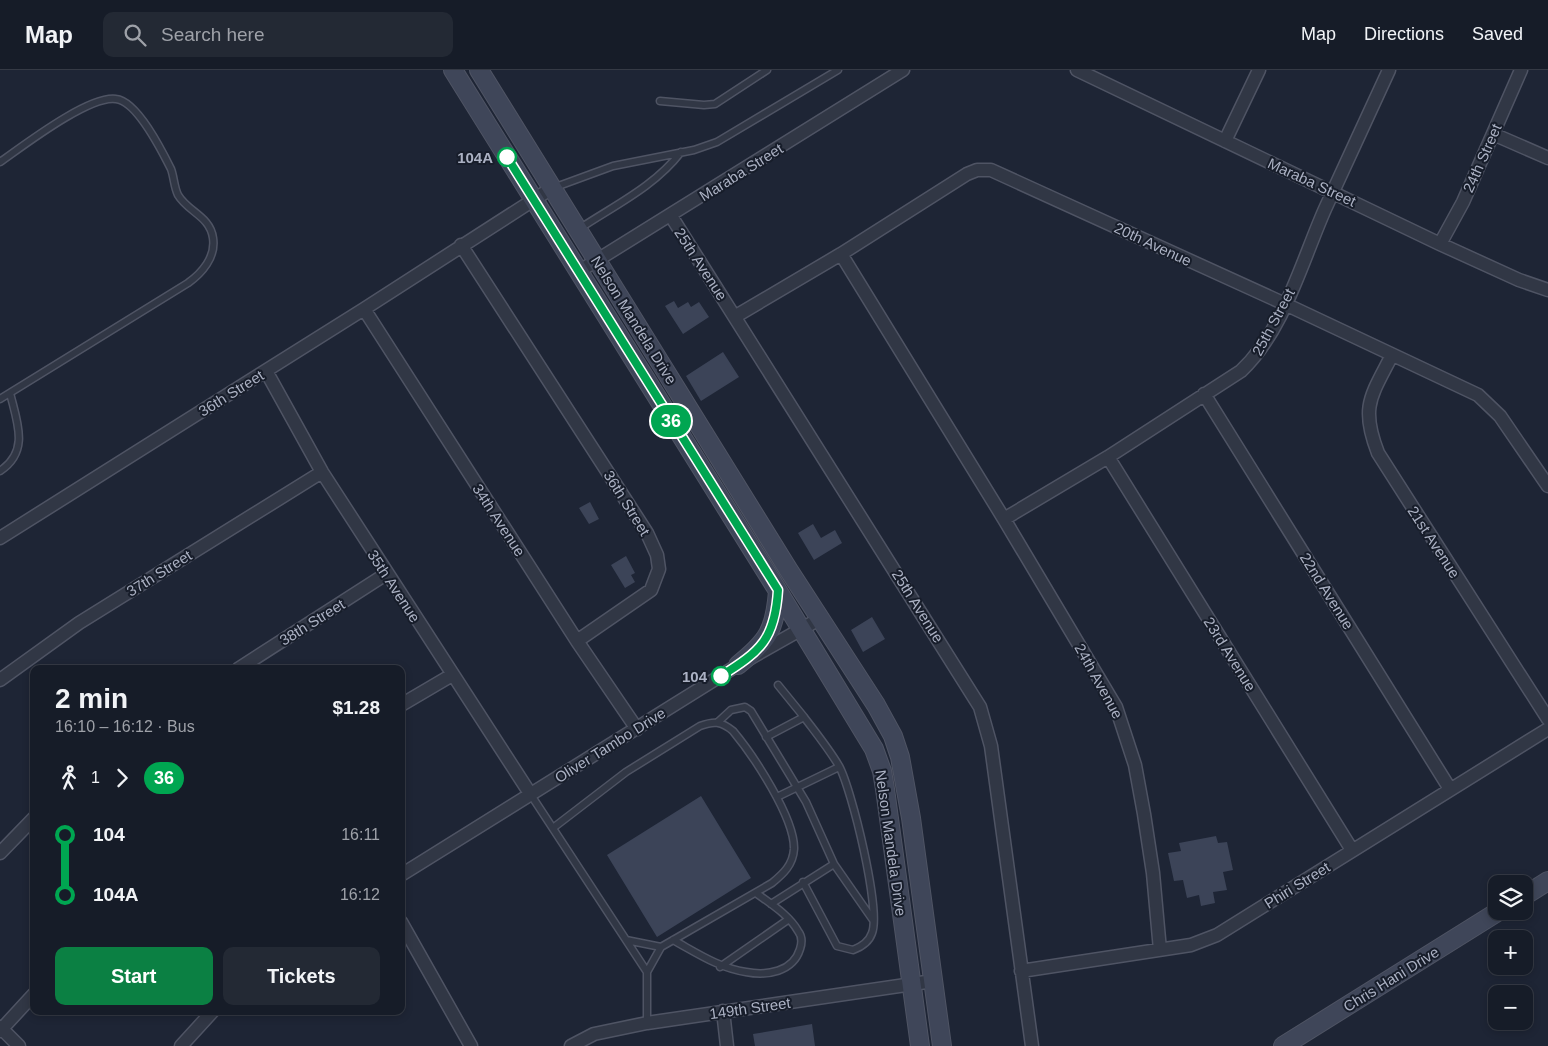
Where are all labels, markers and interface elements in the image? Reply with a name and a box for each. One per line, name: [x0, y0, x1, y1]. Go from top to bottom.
search box: [103, 12, 453, 57]
text: Map: [25, 21, 73, 48]
icon: search: [121, 21, 149, 49]
text: Search here: [161, 24, 265, 45]
text: Map: [1301, 24, 1336, 44]
text: Directions: [1364, 24, 1444, 44]
text: Saved: [1472, 24, 1523, 44]
street label: 24th Street: [1459, 120, 1505, 195]
street label: Maraba Street: [696, 139, 787, 204]
marker: 104A: [497, 147, 517, 167]
place label: 104A: [457, 149, 493, 166]
street label: Maraba Street: [1265, 154, 1359, 210]
street label: 20th Avenue: [1112, 219, 1194, 269]
street label: 25th Avenue: [671, 225, 731, 303]
street label: Nelson Mandela Drive: [588, 253, 680, 387]
street label: 25th Street: [1248, 285, 1298, 358]
street label: 36th Street: [195, 366, 267, 420]
line badge: 36: [648, 405, 694, 437]
text: 36: [661, 411, 681, 431]
street label: 36th Street: [600, 467, 654, 539]
street label: 34th Avenue: [469, 481, 529, 559]
street label: 21st Avenue: [1404, 503, 1464, 581]
street label: 37th Street: [123, 546, 195, 600]
street label: 35th Avenue: [364, 547, 424, 625]
street label: 22nd Avenue: [1297, 549, 1357, 633]
street label: 25th Avenue: [889, 566, 947, 646]
street label: 38th Street: [276, 595, 348, 649]
street label: 23rd Avenue: [1201, 614, 1259, 694]
street label: 24th Avenue: [1071, 641, 1127, 721]
marker: 104: [711, 666, 731, 686]
place label: 104: [682, 668, 708, 685]
text: 2 min: [55, 683, 128, 714]
text: $1.28: [332, 697, 380, 718]
street label: Oliver Tambo Drive: [552, 704, 668, 786]
text: 16:10 – 16:12 · Bus: [55, 718, 195, 735]
icon: walk: [55, 764, 83, 792]
icon: forward: [108, 764, 136, 792]
text: 36: [154, 768, 174, 788]
text: 1: [91, 769, 100, 786]
street label: Nelson Mandela Drive: [872, 769, 910, 917]
text: 104: [93, 824, 125, 845]
text: 16:11: [341, 826, 380, 843]
street label: Phiri Street: [1261, 858, 1334, 912]
map controls: [1488, 875, 1533, 1030]
button: layers: [1488, 875, 1533, 920]
text: 104A: [93, 884, 138, 905]
text: 16:12: [340, 886, 380, 903]
button: +: [1488, 930, 1533, 975]
street label: Chris Hani Drive: [1340, 943, 1442, 1015]
button: Start: [55, 947, 213, 1005]
button: Tickets: [223, 947, 380, 1005]
button: −: [1488, 985, 1533, 1030]
street label: 149th Street: [708, 994, 792, 1022]

